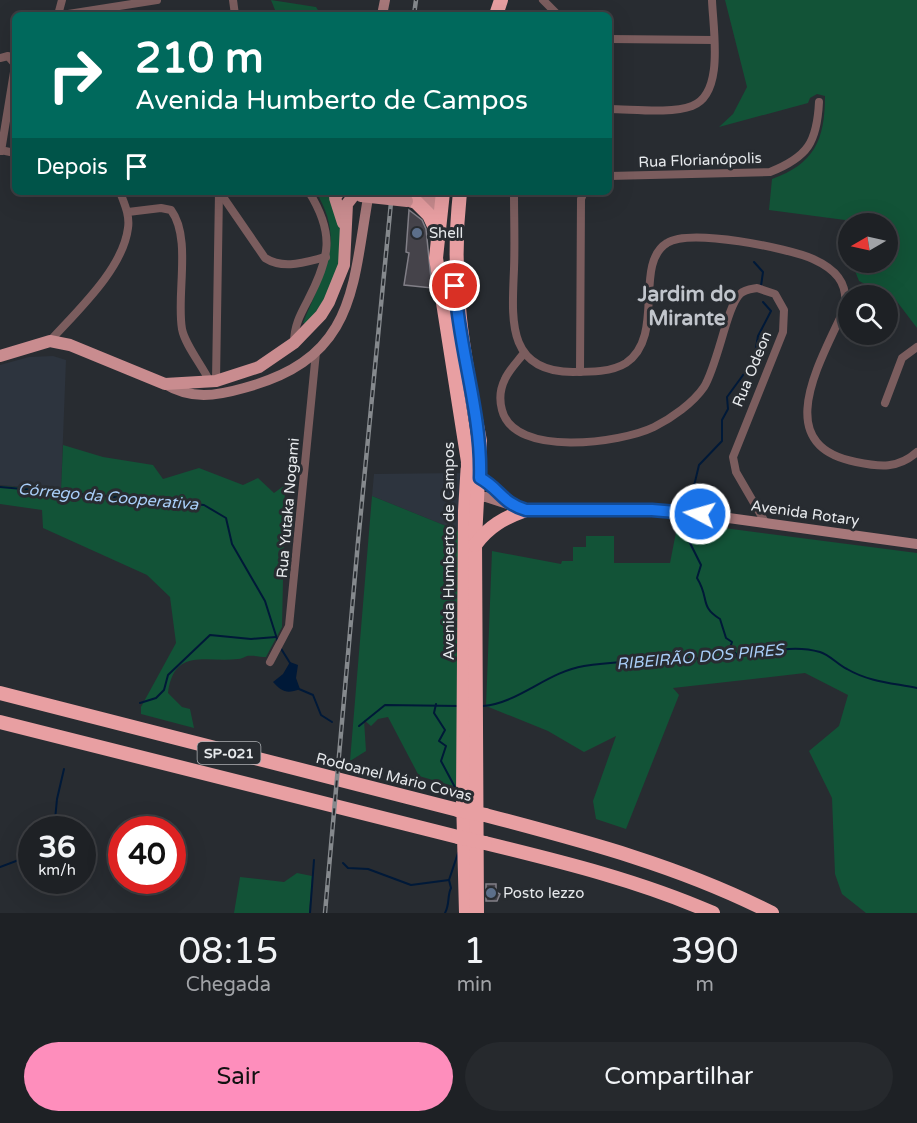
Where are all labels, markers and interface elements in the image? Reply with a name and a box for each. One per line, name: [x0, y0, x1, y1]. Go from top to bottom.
text: 210 m: [135, 33, 264, 84]
icon: right: [36, 36, 114, 114]
text: Avenida Humberto de Campos: [135, 84, 528, 117]
street label: Rua Florianópolis: [638, 149, 762, 171]
icon: arrive: [120, 150, 153, 183]
text: Depois: [36, 154, 108, 180]
north arrow: [838, 213, 898, 273]
map controls: [838, 213, 898, 345]
place label: Shell: [429, 224, 463, 242]
marker: Shell: [410, 226, 424, 240]
pin: [429, 260, 480, 311]
icon: arrive: [438, 269, 471, 302]
district label: Jardim do Mirante: [637, 282, 737, 331]
button: search: [838, 285, 898, 345]
street label: Rua Odeon: [729, 328, 775, 410]
street label: Rua Yutaka Nogami: [273, 437, 303, 579]
street label: Avenida Humberto de Campos: [440, 442, 458, 660]
water label: Córrego da Cooperativa: [17, 479, 200, 515]
position arrow: [668, 482, 732, 546]
street label: Avenida Rotary: [750, 496, 860, 530]
water label: RIBEIRÃO DOS PIRES: [616, 640, 787, 674]
road number: SP-021: [198, 742, 260, 764]
street label: Rodoanel Mário Covas: [314, 749, 474, 805]
speed limit sign: 40: [108, 816, 186, 894]
text: 36: [38, 829, 76, 866]
text: km/h: [38, 861, 76, 879]
place label: Posto Iezzo: [503, 884, 584, 902]
marker: Posto Iezzo: [484, 886, 498, 900]
text: 08:15: [178, 930, 278, 973]
text: 1: [463, 930, 486, 973]
text: 390: [671, 930, 739, 973]
text: Chegada: [186, 973, 271, 997]
text: min: [457, 973, 492, 997]
text: m: [695, 973, 714, 997]
button: Sair: [24, 1042, 453, 1111]
button: Compartilhar: [465, 1042, 893, 1111]

